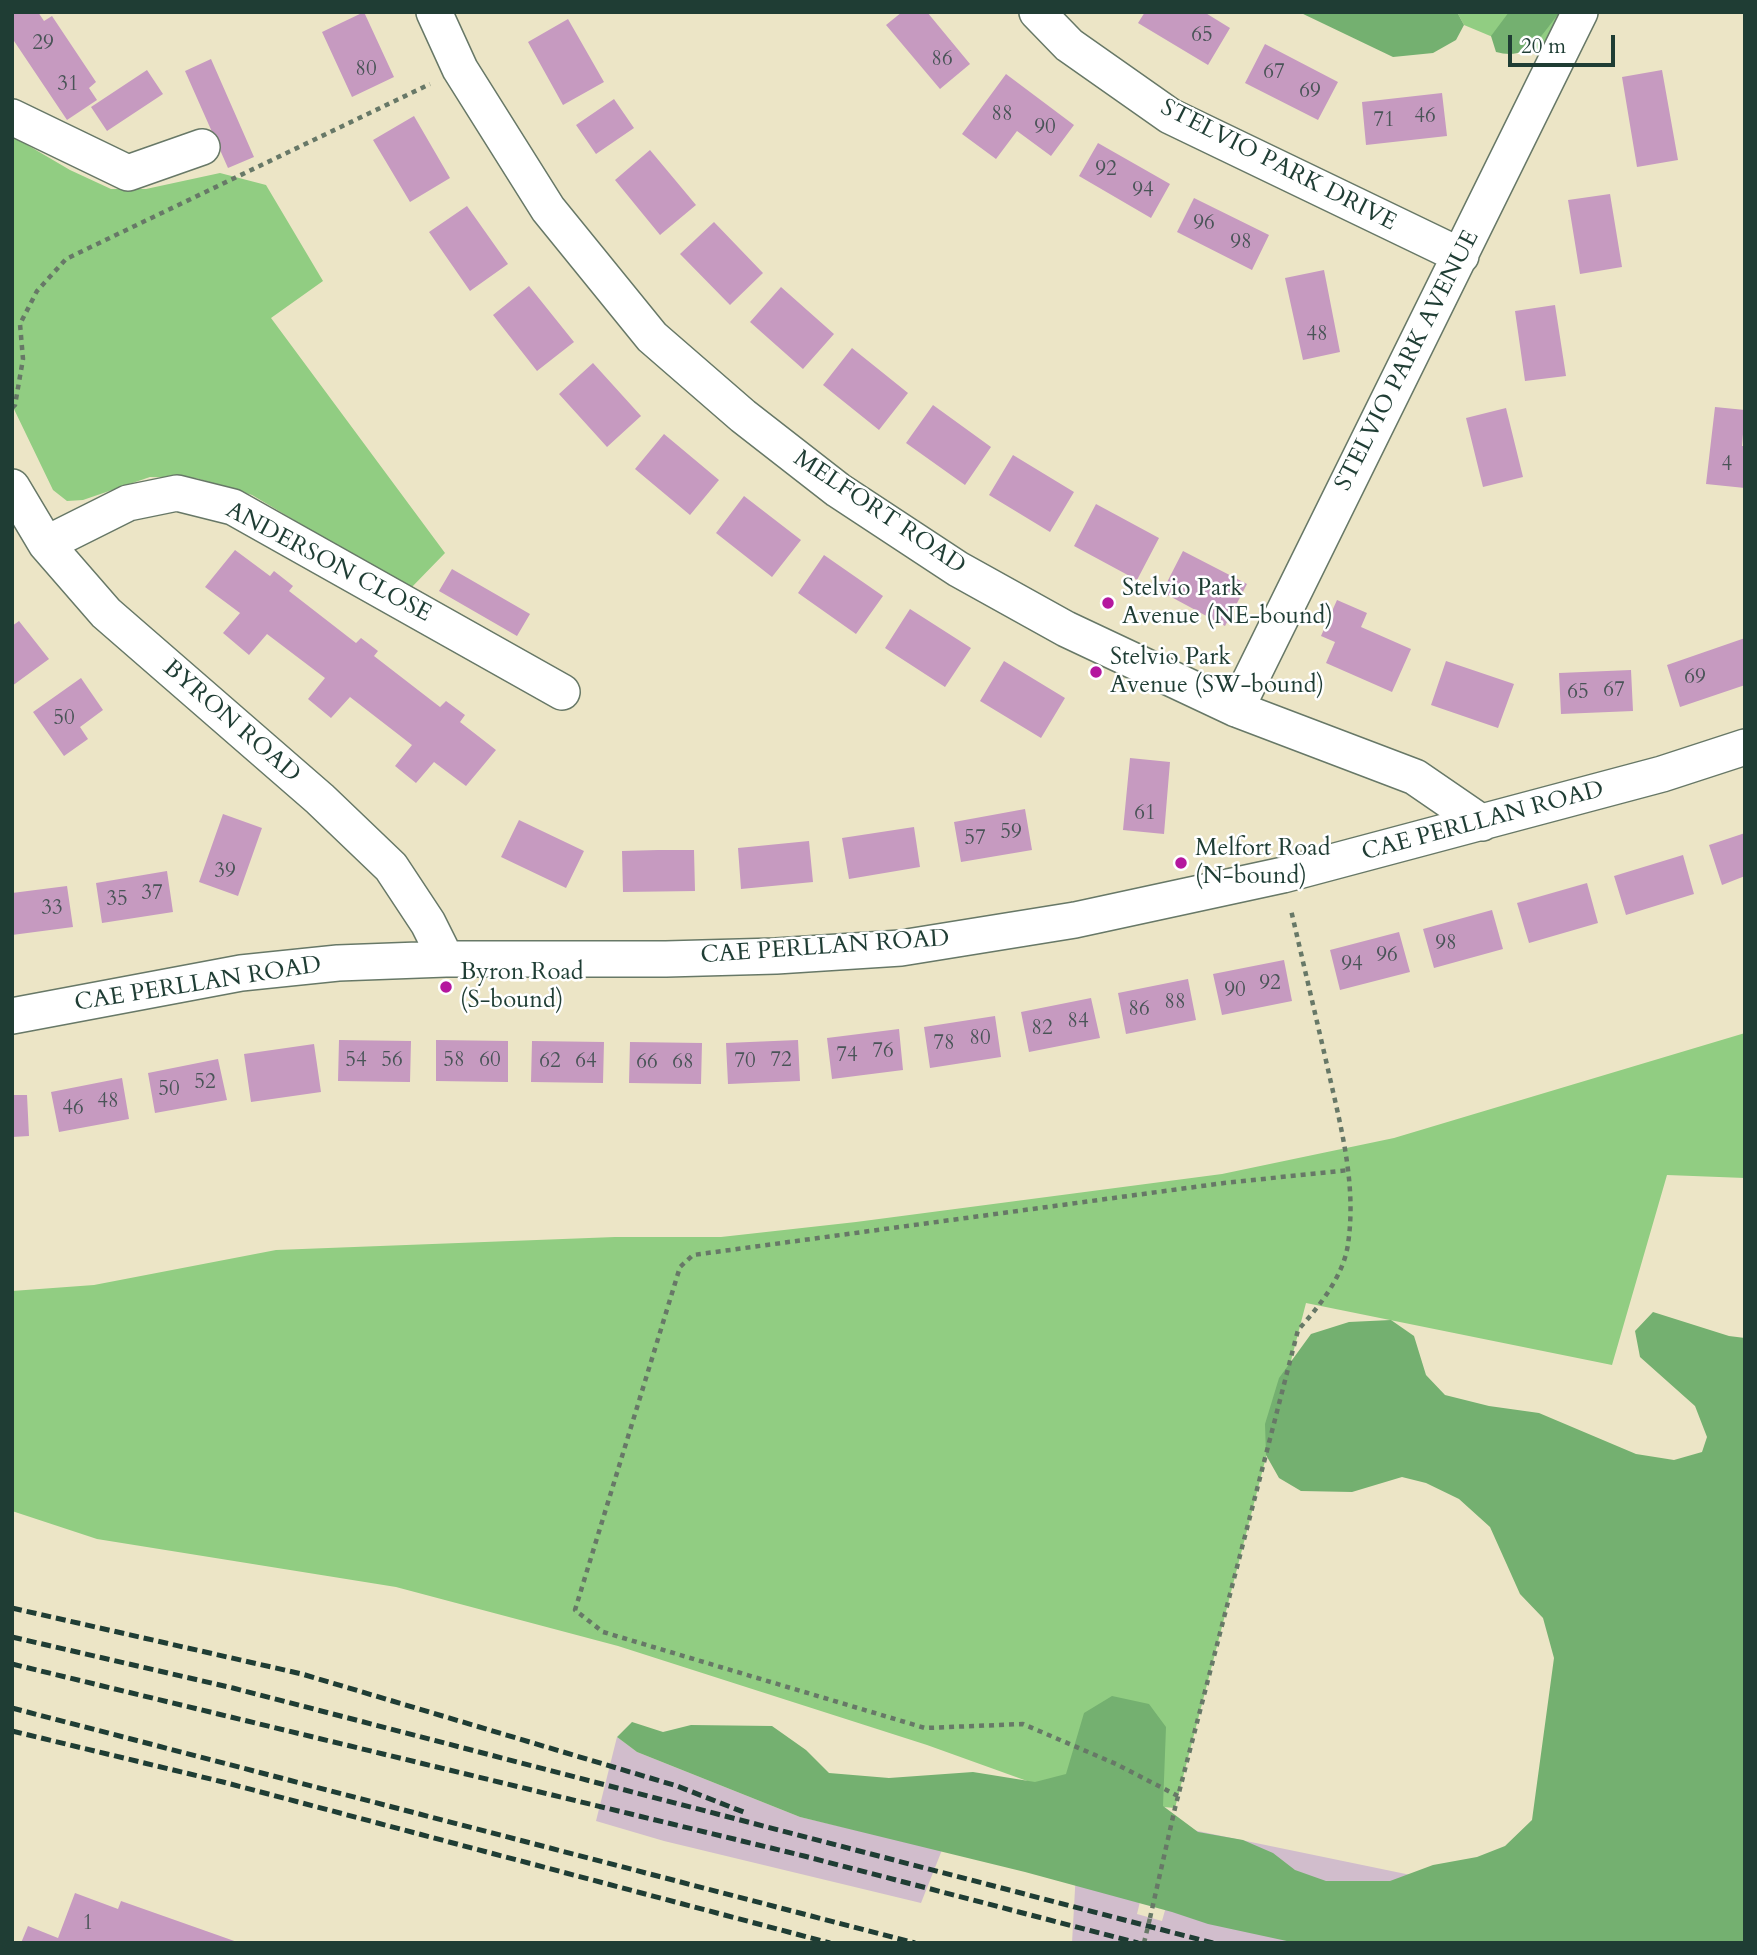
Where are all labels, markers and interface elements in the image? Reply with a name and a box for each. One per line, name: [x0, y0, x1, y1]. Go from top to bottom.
scale bar: [1512, 21, 1619, 65]
house number: 65: [1191, 23, 1213, 49]
house number: 29: [32, 31, 54, 57]
text: 20 m: [1521, 32, 1566, 61]
house number: 86: [931, 47, 953, 73]
house number: 80: [355, 57, 377, 83]
house number: 67: [1263, 60, 1285, 86]
house number: 31: [57, 72, 79, 98]
house number: 69: [1299, 79, 1321, 105]
street label: STELVIO PARK DRIVE: [1155, 94, 1401, 238]
house number: 88: [991, 102, 1013, 128]
house number: 46: [1414, 104, 1436, 130]
house number: 71: [1373, 108, 1395, 134]
house number: 90: [1034, 115, 1056, 141]
house number: 92: [1095, 157, 1117, 183]
house number: 94: [1132, 178, 1154, 204]
house number: 96: [1193, 211, 1215, 237]
street label: STELVIO PARK AVENUE: [1330, 226, 1486, 496]
house number: 98: [1230, 230, 1252, 256]
house number: 48: [1306, 322, 1328, 348]
street label: MELFORT ROAD: [788, 445, 970, 581]
house number: 4: [1722, 452, 1732, 478]
street label: ANDERSON CLOSE: [220, 497, 436, 629]
place label: Stelvio Park Avenue (NE-bound): [1122, 575, 1333, 631]
marker: Stelvio Park Avenue (NE-bound): [1100, 595, 1116, 611]
place label: Stelvio Park Avenue (SW-bound): [1110, 644, 1324, 700]
street label: BYRON ROAD: [156, 655, 306, 789]
marker: Stelvio Park Avenue (SW-bound): [1088, 664, 1104, 680]
house number: 69: [1684, 665, 1706, 691]
house number: 67: [1603, 678, 1625, 704]
house number: 65: [1567, 680, 1589, 706]
house number: 50: [53, 706, 75, 732]
street label: CAE PERLLAN ROAD: [1359, 776, 1607, 868]
house number: 61: [1134, 801, 1156, 827]
house number: 59: [1000, 820, 1022, 846]
house number: 57: [964, 826, 986, 852]
place label: Melfort Road (N-bound): [1195, 835, 1330, 891]
marker: Melfort Road (N-bound): [1173, 855, 1189, 871]
house number: 39: [214, 859, 236, 885]
house number: 37: [141, 881, 163, 907]
house number: 35: [106, 887, 128, 913]
house number: 33: [41, 896, 63, 922]
street label: CAE PERLLAN ROAD: [700, 925, 950, 971]
house number: 98: [1435, 931, 1457, 957]
house number: 96: [1376, 943, 1398, 969]
street label: CAE PERLLAN ROAD: [73, 951, 323, 1019]
house number: 94: [1341, 952, 1363, 978]
place label: Byron Road (S-bound): [460, 959, 584, 1015]
house number: 92: [1259, 971, 1281, 997]
house number: 90: [1224, 978, 1246, 1004]
marker: Byron Road (S-bound): [438, 979, 454, 995]
house number: 88: [1164, 990, 1186, 1016]
house number: 86: [1128, 997, 1150, 1023]
house number: 84: [1067, 1009, 1089, 1035]
house number: 82: [1031, 1016, 1053, 1042]
house number: 80: [969, 1026, 991, 1052]
house number: 78: [933, 1031, 955, 1057]
house number: 76: [872, 1039, 894, 1065]
house number: 74: [836, 1043, 858, 1069]
house number: 54: [345, 1048, 367, 1074]
house number: 56: [381, 1048, 403, 1074]
house number: 58: [443, 1048, 465, 1074]
house number: 60: [479, 1048, 501, 1074]
house number: 72: [770, 1048, 792, 1074]
house number: 62: [539, 1049, 561, 1075]
house number: 64: [575, 1049, 597, 1075]
house number: 70: [734, 1049, 756, 1075]
house number: 66: [636, 1050, 658, 1076]
house number: 68: [672, 1050, 694, 1076]
house number: 52: [194, 1070, 216, 1096]
house number: 50: [158, 1077, 180, 1103]
house number: 48: [97, 1089, 119, 1115]
house number: 46: [62, 1096, 84, 1122]
house number: 1: [83, 1911, 93, 1937]

